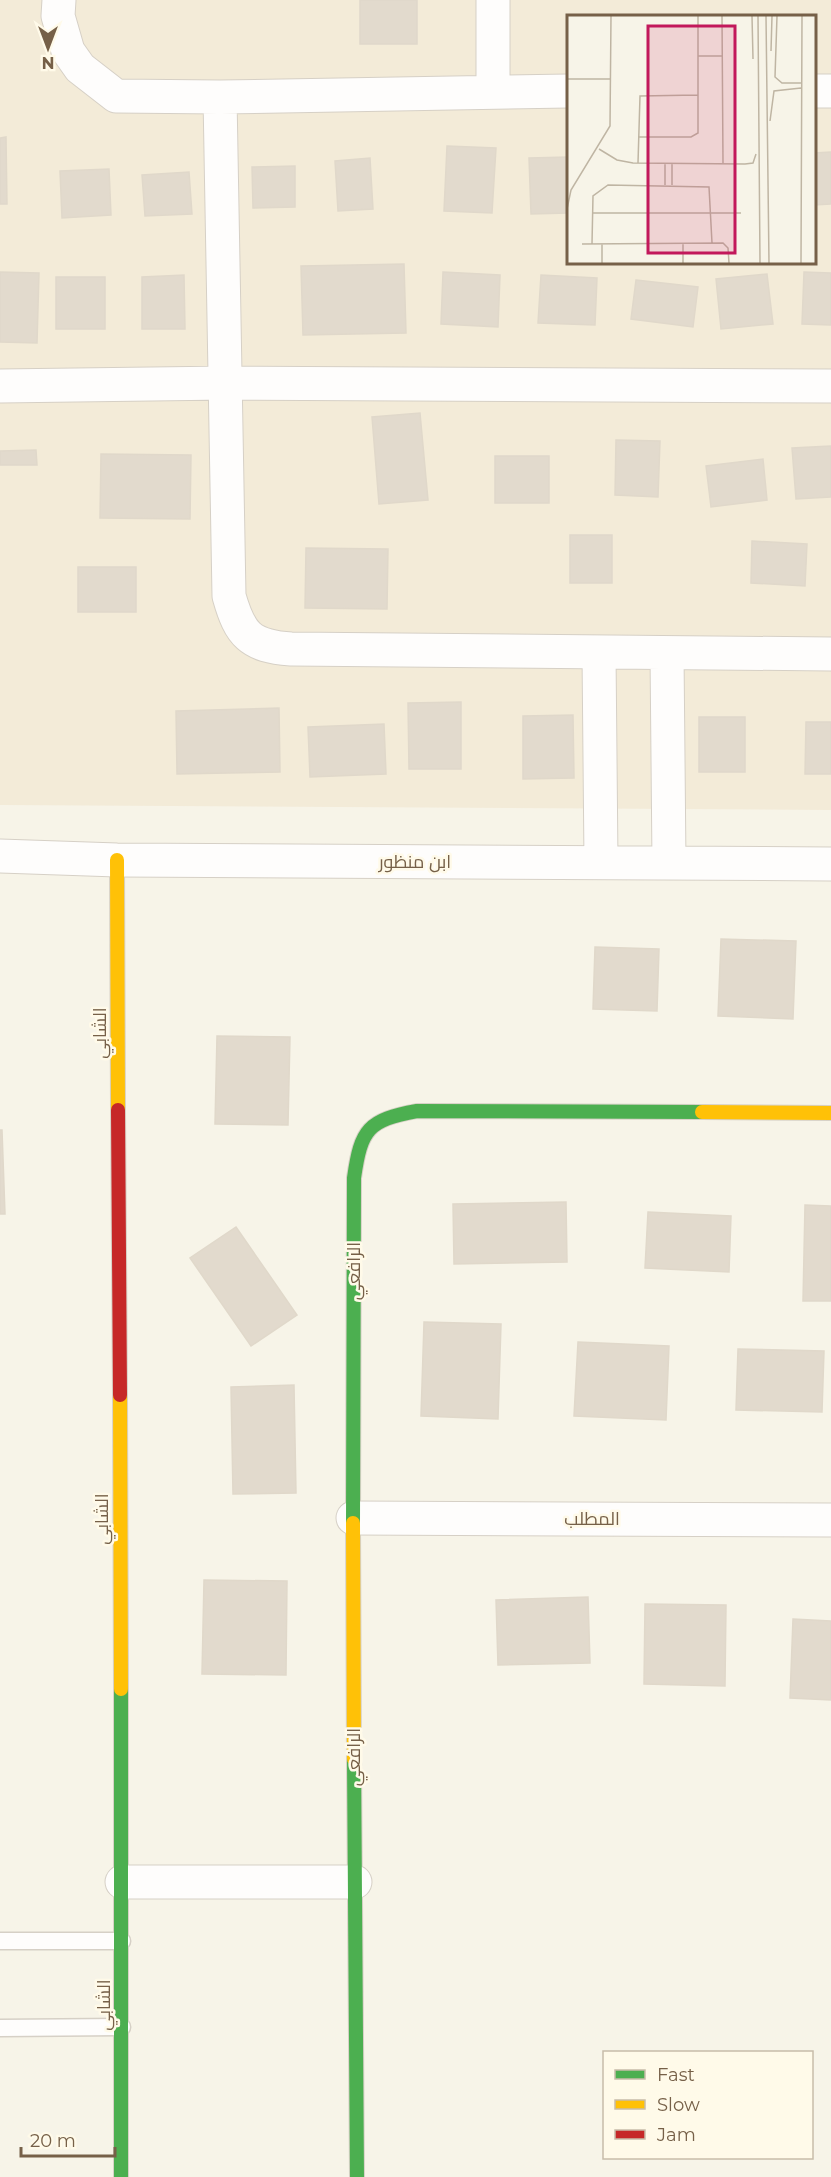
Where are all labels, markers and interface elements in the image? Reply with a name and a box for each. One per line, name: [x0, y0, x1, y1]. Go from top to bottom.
inset map: [567, 15, 816, 264]
north arrow: [18, 18, 78, 78]
text: N: [42, 53, 54, 72]
street label: ابن منظور: [378, 851, 451, 873]
street label: الشابي: [89, 1007, 114, 1059]
street label: الرافعي: [343, 1242, 368, 1300]
street label: الشابي: [91, 1493, 116, 1545]
street label: المطلب: [564, 1508, 620, 1530]
street label: الرافعي: [343, 1728, 368, 1786]
street label: الشابي: [93, 1979, 118, 2031]
legend: [603, 2051, 813, 2159]
text: Fast: [657, 2064, 695, 2086]
text: Slow: [657, 2094, 700, 2116]
scale bar: [21, 2120, 116, 2158]
text: Jam: [656, 2124, 696, 2146]
text: 20 m: [30, 2130, 76, 2152]

